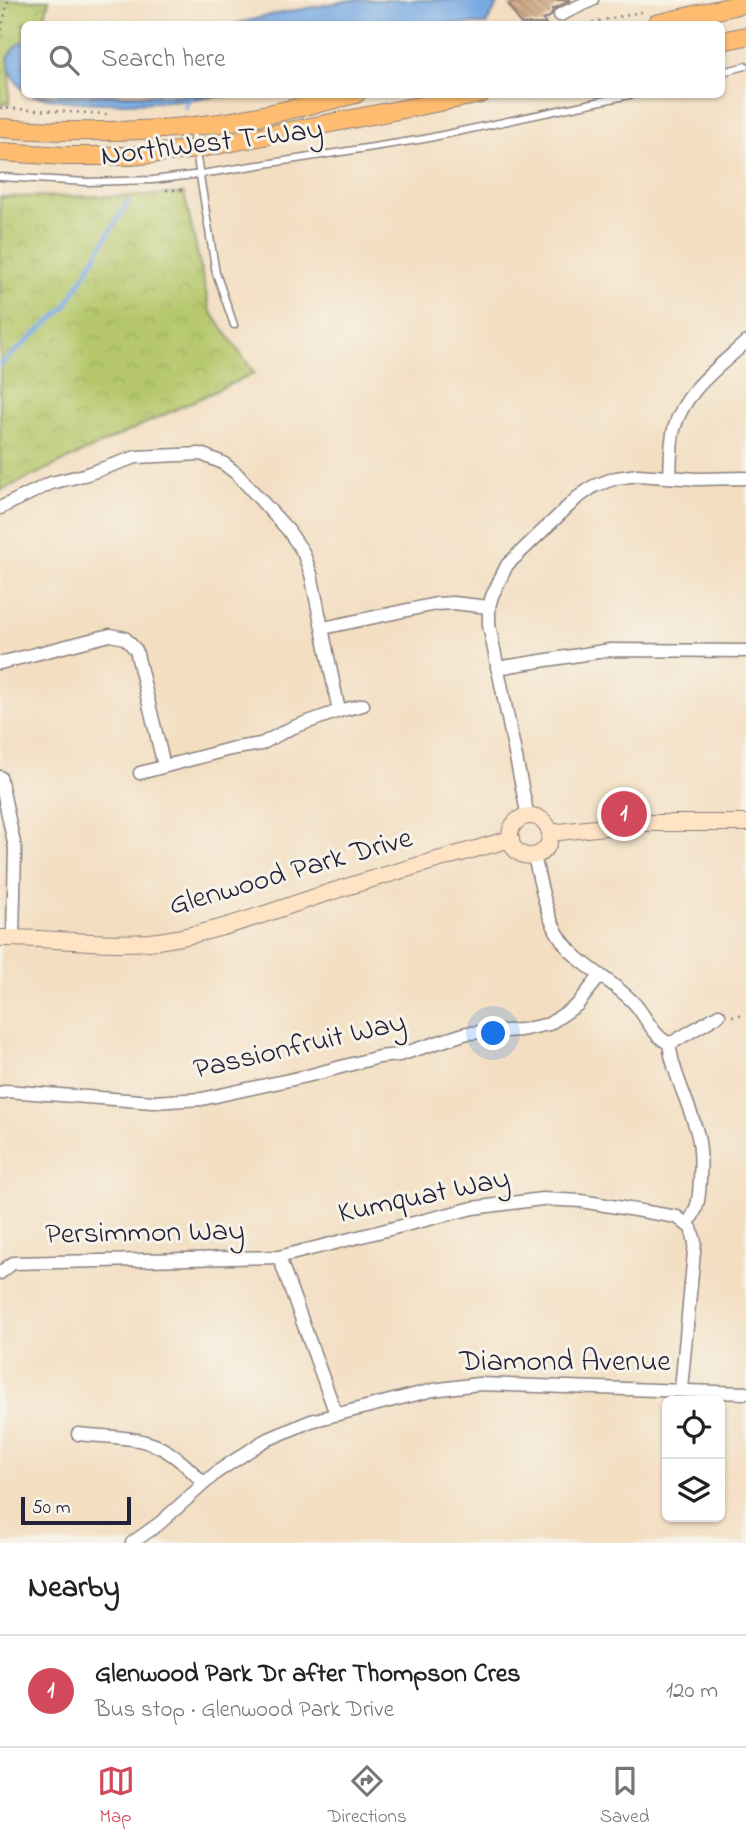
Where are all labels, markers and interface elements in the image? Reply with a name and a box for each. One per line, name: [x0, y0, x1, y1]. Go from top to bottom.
search box: [21, 21, 725, 98]
icon: search: [45, 41, 83, 79]
text: Search here: [101, 41, 226, 79]
street label: NorthWest T-Way: [98, 109, 326, 179]
pin: 1: [601, 788, 647, 840]
street label: Glenwood Park Drive: [164, 817, 418, 929]
street label: Passionfruit Way: [190, 1001, 410, 1093]
your location: [476, 1016, 510, 1050]
street label: Kumquat Way: [334, 1157, 514, 1237]
street label: Persimmon Way: [45, 1210, 245, 1258]
street label: Diamond Avenue: [458, 1341, 671, 1385]
map controls: [662, 1396, 725, 1522]
button: locate: [662, 1396, 725, 1459]
button: layers: [662, 1459, 725, 1522]
scale bar: [21, 1494, 131, 1526]
text: 50 m: [32, 1495, 71, 1522]
text: Nearby: [28, 1567, 120, 1611]
text: Glenwood Park Dr after Thompson Cres: [95, 1656, 521, 1694]
text: 1: [47, 1675, 55, 1708]
text: 120 m: [666, 1675, 718, 1708]
text: Bus stop · Glenwood Park Drive: [95, 1694, 394, 1727]
tab: Map: [97, 1762, 135, 1831]
tab: Directions: [328, 1762, 407, 1831]
tab: Saved: [600, 1762, 649, 1831]

